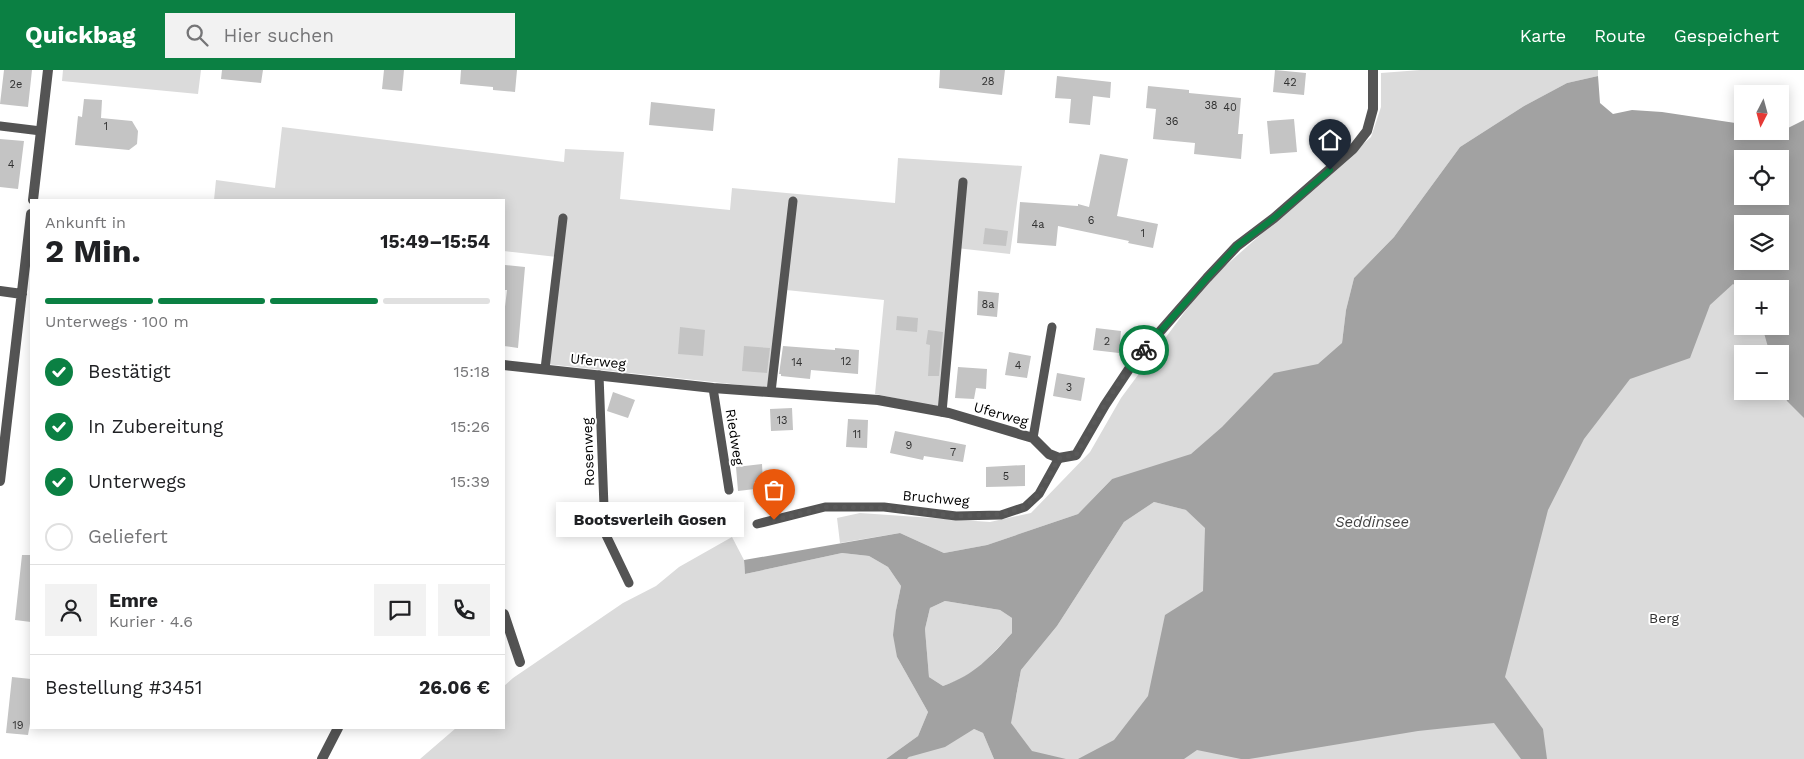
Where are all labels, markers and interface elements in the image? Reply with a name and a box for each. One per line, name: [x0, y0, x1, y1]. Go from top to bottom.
search box: [165, 13, 515, 58]
text: Quickbag: [25, 21, 135, 49]
icon: search: [183, 21, 211, 49]
text: Hier suchen: [223, 24, 334, 47]
text: Karte: [1520, 25, 1566, 46]
text: Route: [1594, 25, 1646, 46]
text: Gespeichert: [1674, 25, 1779, 46]
house number: 28: [981, 75, 995, 88]
house number: 42: [1283, 76, 1297, 89]
house number: 2e: [10, 78, 22, 91]
north arrow: [1734, 85, 1789, 140]
map controls: [1734, 85, 1789, 400]
house number: 38: [1204, 99, 1218, 112]
house number: 40: [1223, 101, 1237, 114]
house number: 36: [1165, 115, 1179, 128]
pin: [1309, 119, 1351, 170]
house number: 1: [104, 120, 108, 133]
icon: home: [1316, 126, 1344, 154]
button: locate: [1734, 150, 1789, 205]
house number: 4: [8, 158, 15, 171]
text: Ankunft in: [45, 213, 126, 232]
house number: 6: [1088, 214, 1095, 227]
button: layers: [1734, 215, 1789, 270]
house number: 4a: [1032, 218, 1044, 231]
house number: 1: [1141, 227, 1145, 240]
text: 15:49–15:54: [380, 230, 490, 253]
text: 2 Min.: [45, 232, 141, 270]
button: +: [1734, 280, 1789, 335]
house number: 8a: [981, 298, 995, 311]
text: Unterwegs · 100 m: [45, 312, 189, 331]
courier: [1119, 325, 1169, 375]
house number: 2: [1104, 335, 1110, 348]
icon: bike: [1130, 336, 1158, 364]
button: −: [1734, 345, 1789, 400]
street label: Uferweg: [569, 350, 627, 372]
house number: 12: [841, 355, 851, 368]
house number: 14: [791, 356, 803, 369]
icon: check: [45, 358, 73, 386]
house number: 4: [1015, 359, 1022, 372]
text: Bestätigt: [88, 360, 171, 383]
text: 15:18: [454, 362, 490, 381]
house number: 3: [1066, 381, 1072, 394]
street label: Uferweg: [972, 399, 1031, 430]
street label: Riedweg: [723, 408, 747, 467]
icon: check: [45, 413, 73, 441]
house number: 13: [777, 414, 787, 427]
text: In Zubereitung: [88, 415, 223, 438]
text: 15:26: [451, 417, 490, 436]
street label: Rosenweg: [579, 417, 597, 487]
house number: 11: [853, 428, 861, 441]
house number: 9: [906, 439, 913, 452]
house number: 7: [950, 446, 956, 459]
icon: check: [45, 468, 73, 496]
pin: [753, 469, 795, 520]
text: Unterwegs: [88, 470, 186, 493]
house number: 5: [1003, 470, 1009, 483]
text: 15:39: [451, 472, 490, 491]
icon: bag: [760, 476, 788, 504]
street label: Bruchweg: [902, 487, 971, 509]
callout: Bootsverleih Gosen: [556, 502, 744, 538]
text: Bootsverleih Gosen: [574, 510, 726, 529]
water label: Seddinsee: [1335, 513, 1409, 531]
text: Geliefert: [88, 525, 168, 548]
button: person: [45, 584, 97, 636]
button: chat: [374, 584, 426, 636]
button: phone: [438, 584, 490, 636]
text: Emre: [109, 589, 158, 612]
park label: Berg: [1649, 610, 1680, 626]
text: Kurier · 4.6: [109, 612, 193, 631]
text: Bestellung #3451: [45, 676, 202, 699]
text: 26.06 €: [419, 676, 490, 699]
house number: 19: [12, 719, 24, 732]

